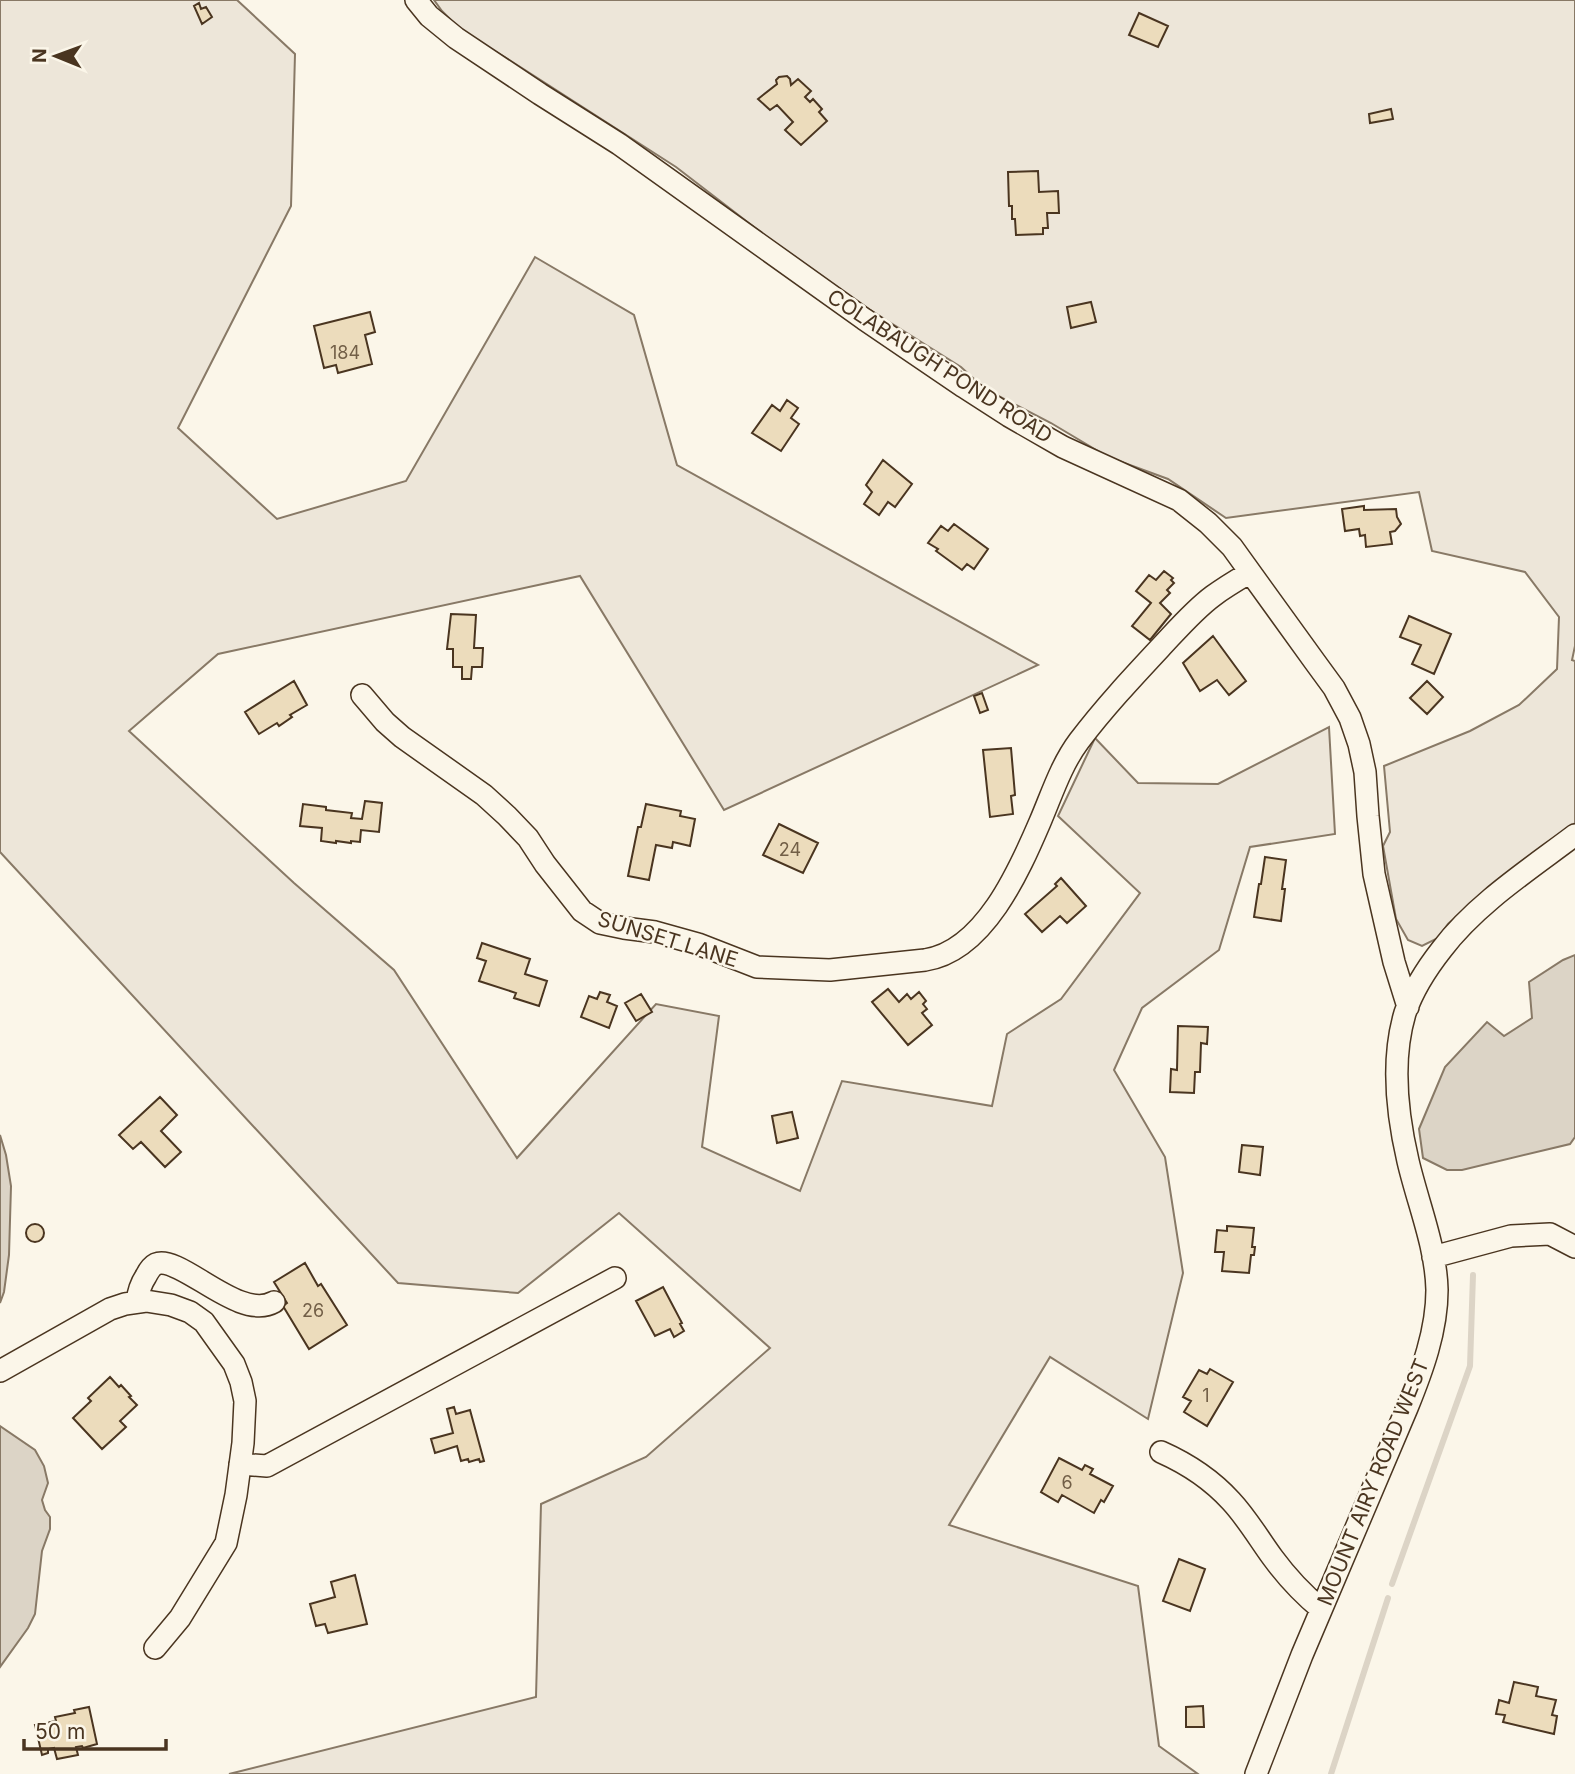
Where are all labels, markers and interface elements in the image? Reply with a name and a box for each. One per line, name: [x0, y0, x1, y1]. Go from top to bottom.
north arrow: [21, 21, 91, 91]
text: N: [28, 48, 51, 63]
street label: COLABAUGH POND ROAD: [823, 284, 1057, 448]
house number: 184: [330, 342, 360, 363]
house number: 24: [779, 839, 801, 860]
street label: SUNSET LANE: [595, 906, 741, 972]
house number: 26: [302, 1300, 324, 1321]
street label: MOUNT AIRY ROAD WEST: [1312, 1355, 1434, 1609]
house number: 1: [1202, 1385, 1210, 1406]
house number: 6: [1061, 1472, 1073, 1493]
scale bar: [24, 1708, 166, 1752]
text: 50 m: [35, 1719, 85, 1744]

